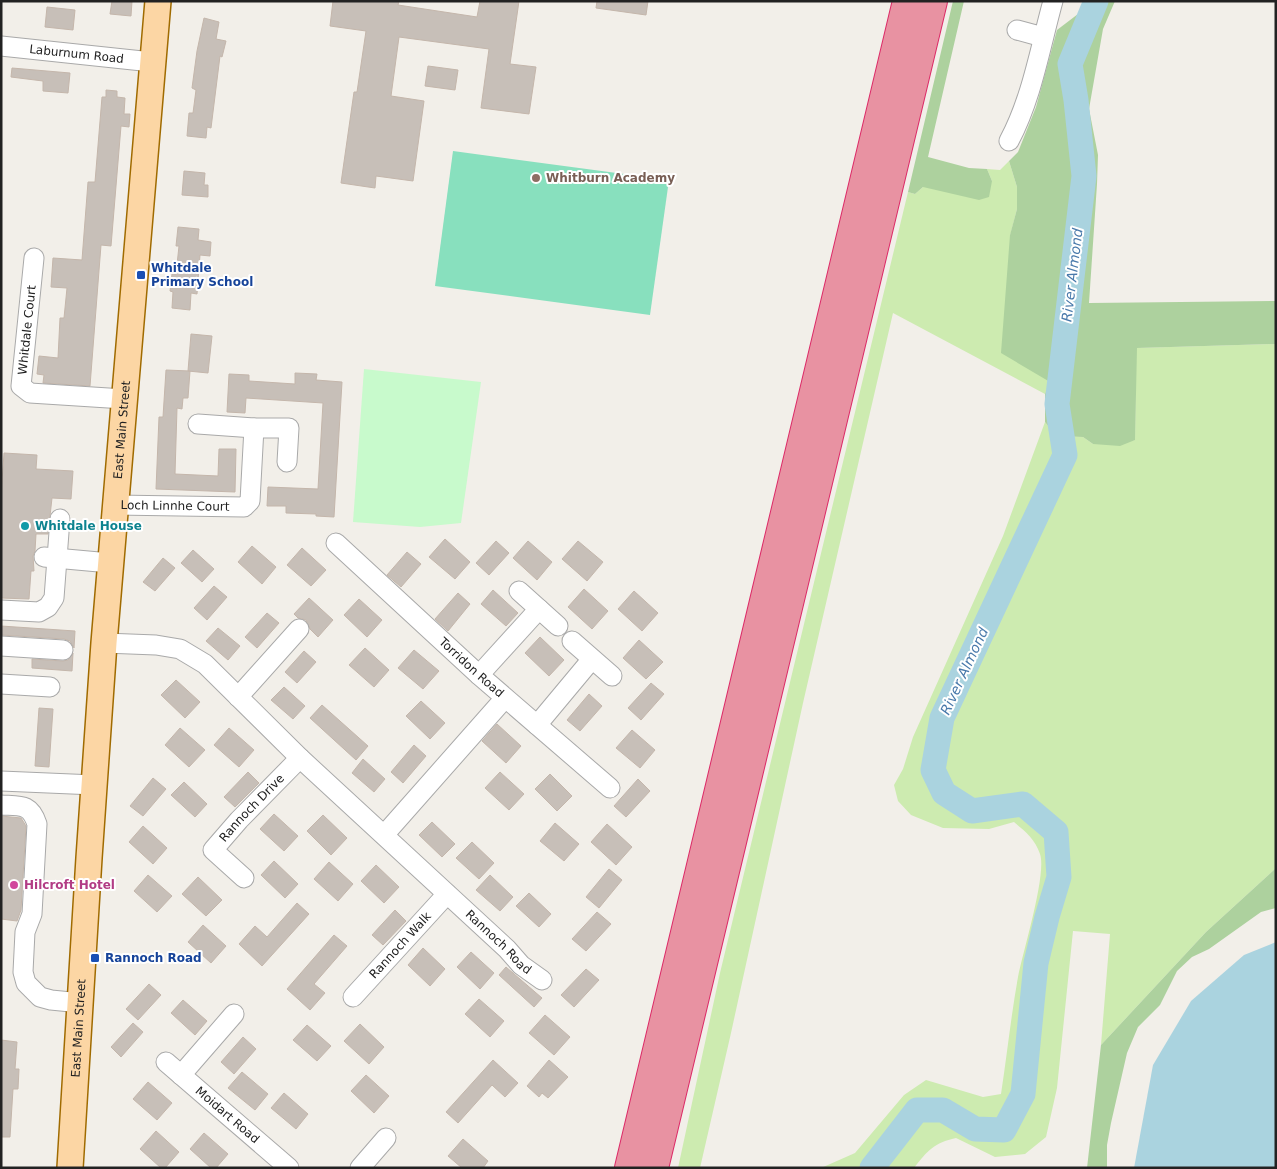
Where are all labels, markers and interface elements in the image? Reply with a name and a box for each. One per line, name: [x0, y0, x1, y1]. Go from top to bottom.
street label: Laburnum Road: [29, 42, 125, 66]
place label: Whitburn Academy: [546, 171, 675, 185]
marker: Whitburn Academy: [530, 172, 542, 184]
water label: River Almond: [1058, 227, 1086, 323]
place label: Whitdale Primary School: [151, 261, 253, 289]
marker: Whitdale Primary School: [135, 269, 147, 281]
street label: Whitdale Court: [15, 284, 39, 375]
street label: East Main Street: [111, 380, 133, 480]
street label: Loch Linnhe Court: [120, 498, 230, 514]
place label: Whitdale House: [35, 519, 142, 533]
marker: Whitdale House: [19, 520, 31, 532]
water label: River Almond: [937, 625, 991, 717]
street label: Torridon Road: [436, 634, 507, 700]
street label: Rannoch Drive: [216, 771, 287, 845]
place label: Hilcroft Hotel: [24, 878, 115, 892]
marker: Hilcroft Hotel: [8, 879, 20, 891]
street label: Rannoch Road: [463, 907, 534, 977]
street label: Rannoch Walk: [366, 909, 434, 981]
place label: Rannoch Road: [105, 951, 202, 965]
marker: Rannoch Road: [89, 952, 101, 964]
street label: East Main Street: [69, 978, 89, 1078]
street label: Moidart Road: [193, 1084, 262, 1146]

